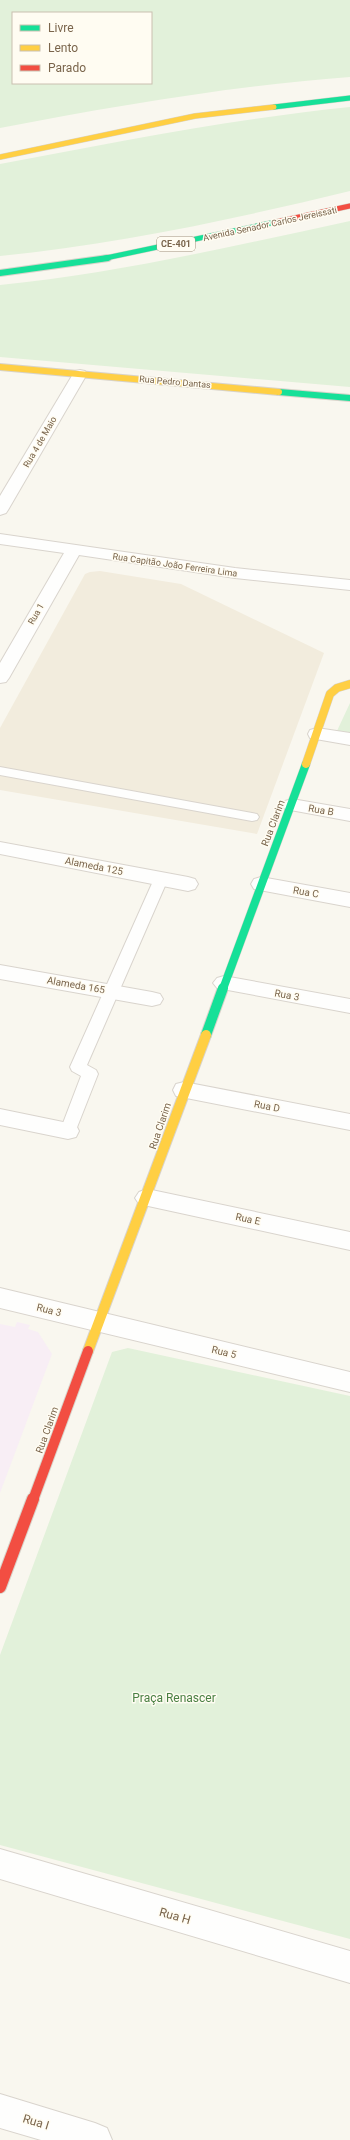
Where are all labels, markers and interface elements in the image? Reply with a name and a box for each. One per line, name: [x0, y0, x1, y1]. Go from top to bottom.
legend: [12, 12, 152, 84]
text: Livre: [48, 21, 74, 35]
text: Lento: [48, 41, 78, 55]
text: Parado: [48, 61, 86, 75]
street label: Avenida Senador Carlos Jereissati: [202, 205, 338, 243]
road number: CE-401: [157, 237, 195, 251]
street label: Rua Pedro Dantas: [139, 374, 211, 390]
street label: Rua 4 de Maio: [21, 415, 59, 469]
street label: Rua Capitão João Ferreira Lima: [112, 551, 238, 579]
street label: Rua 1: [26, 602, 46, 626]
street label: Rua Clarim: [259, 798, 287, 848]
street label: Rua B: [307, 802, 335, 818]
street label: Alameda 125: [64, 855, 124, 877]
street label: Rua C: [292, 884, 320, 900]
street label: Alameda 165: [46, 974, 106, 996]
street label: Rua 3: [274, 987, 300, 1003]
street label: Rua D: [253, 1098, 281, 1114]
street label: Rua Clarim: [147, 1101, 173, 1151]
street label: Rua E: [234, 1211, 262, 1227]
street label: Rua 3: [35, 1302, 63, 1318]
street label: Rua 5: [210, 1344, 238, 1360]
street label: Rua Clarim: [34, 1405, 61, 1455]
park label: Praça Renascer: [132, 1691, 216, 1705]
street label: Rua H: [158, 1905, 192, 1927]
street label: Rua I: [21, 2111, 51, 2133]

